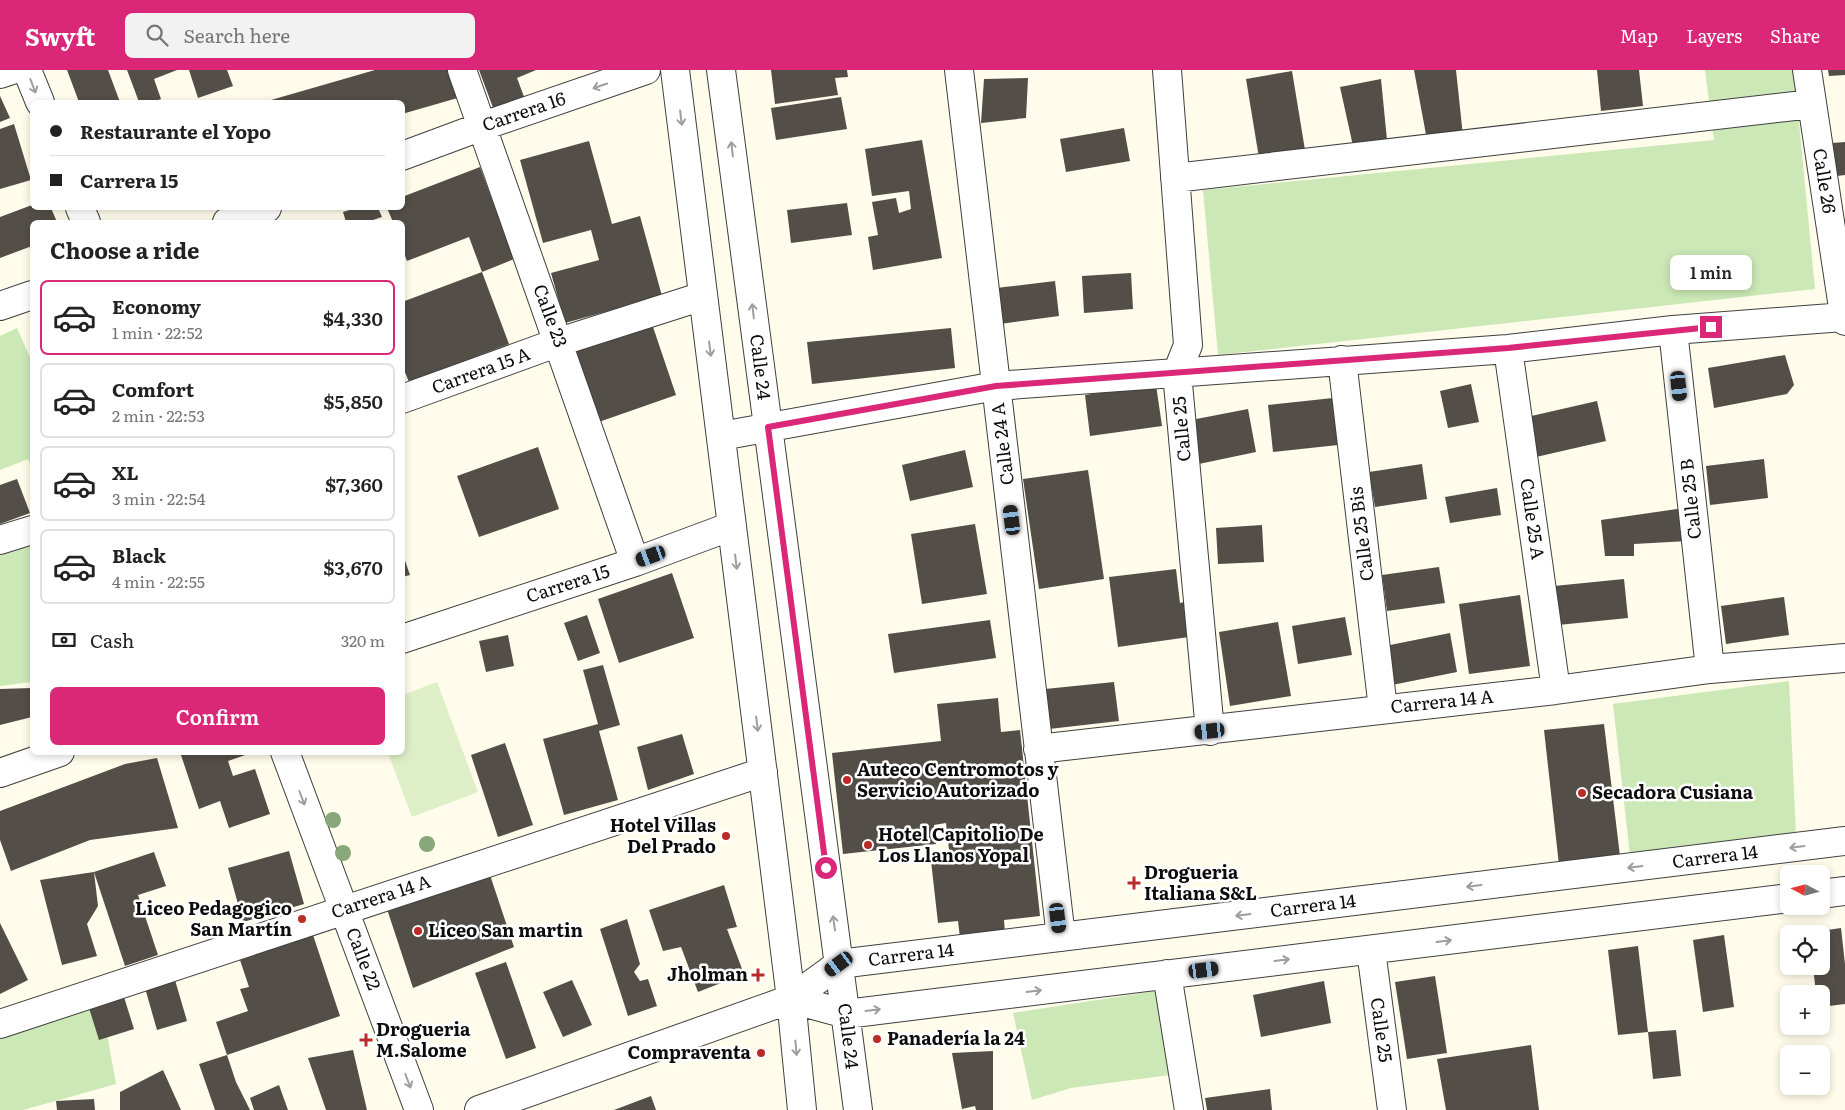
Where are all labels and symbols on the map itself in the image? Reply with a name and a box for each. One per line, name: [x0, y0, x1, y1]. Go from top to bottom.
one-way arrow: [29, 78, 39, 93]
one-way arrow: [592, 82, 608, 91]
street label: Carrera 16: [478, 84, 569, 137]
one-way arrow: [676, 110, 686, 126]
one-way arrow: [726, 142, 736, 158]
street label: Calle 26: [1807, 146, 1844, 216]
callout: 1 min: [1670, 254, 1752, 290]
street label: Calle 23: [527, 280, 575, 351]
one-way arrow: [748, 303, 758, 319]
route end: [1700, 316, 1722, 338]
street label: Calle 24: [744, 332, 779, 401]
street label: Carrera 15 A: [427, 339, 534, 400]
one-way arrow: [705, 341, 715, 357]
car: [1669, 370, 1688, 402]
street label: Calle 25: [1164, 395, 1197, 463]
street label: Calle 24 A: [983, 401, 1020, 487]
street label: Calle 25 B: [1672, 458, 1707, 541]
street label: Calle 25 A: [1514, 476, 1553, 561]
street label: Calle 25 Bis: [1341, 485, 1380, 583]
car: [1002, 504, 1021, 536]
car: [634, 544, 667, 568]
one-way arrow: [731, 554, 741, 570]
street label: Carrera 15: [522, 556, 613, 609]
street label: Carrera 14 A: [1389, 682, 1495, 719]
one-way arrow: [752, 715, 762, 731]
car: [1194, 722, 1225, 740]
place label: Auteco Centromotos y Servicio Autorizado: [857, 755, 1058, 803]
marker: Auteco Centromotos y Servicio Autorizado: [841, 774, 853, 786]
place label: Secadora Cusiana: [1592, 778, 1754, 805]
marker: Secadora Cusiana: [1576, 787, 1588, 799]
one-way arrow: [298, 790, 307, 805]
place label: Hotel Villas Del Prado: [610, 811, 716, 859]
place label: Hotel Capitolio De Los Llanos Yopal: [878, 820, 1044, 868]
marker: Hotel Villas Del Prado: [720, 830, 732, 842]
street label: Carrera 14: [1670, 837, 1759, 874]
marker: Hotel Capitolio De Los Llanos Yopal: [862, 839, 874, 851]
one-way arrow: [1789, 842, 1805, 852]
route start: [815, 857, 837, 879]
place label: Drogueria Italiana S&L: [1144, 858, 1257, 906]
one-way arrow: [1628, 862, 1644, 872]
north arrow: [1780, 865, 1830, 915]
street label: Carrera 14 A: [327, 867, 434, 924]
marker: Drogueria Italiana S&L: [1128, 877, 1140, 889]
one-way arrow: [1466, 881, 1482, 891]
street label: Carrera 14: [1268, 886, 1357, 923]
place label: Liceo Pedagogico San Martín: [135, 894, 292, 942]
car: [1048, 902, 1067, 934]
one-way arrow: [1236, 910, 1252, 920]
marker: Liceo Pedagogico San Martín: [296, 913, 308, 925]
one-way arrow: [828, 915, 838, 931]
place label: Liceo San martin: [428, 916, 584, 943]
street label: Calle 22: [340, 923, 389, 994]
marker: Liceo San martin: [412, 925, 424, 937]
street label: Carrera 14: [866, 935, 955, 972]
one-way arrow: [1435, 936, 1451, 946]
car: [822, 949, 855, 979]
one-way arrow: [1274, 955, 1290, 965]
place label: Jholman: [667, 960, 748, 987]
car: [1188, 961, 1219, 979]
marker: Jholman: [752, 969, 764, 981]
one-way arrow: [1026, 985, 1042, 995]
street label: Calle 25: [1365, 996, 1400, 1064]
street label: Calle 24: [832, 1001, 867, 1070]
one-way arrow: [864, 1005, 880, 1015]
place label: Drogueria M.Salome: [376, 1015, 471, 1063]
place label: Panadería la 24: [887, 1024, 1025, 1051]
marker: Panadería la 24: [871, 1033, 883, 1045]
marker: Drogueria M.Salome: [360, 1034, 372, 1046]
place label: Compraventa: [628, 1038, 752, 1065]
one-way arrow: [791, 1039, 801, 1055]
marker: Compraventa: [755, 1047, 767, 1059]
one-way arrow: [404, 1073, 413, 1089]

